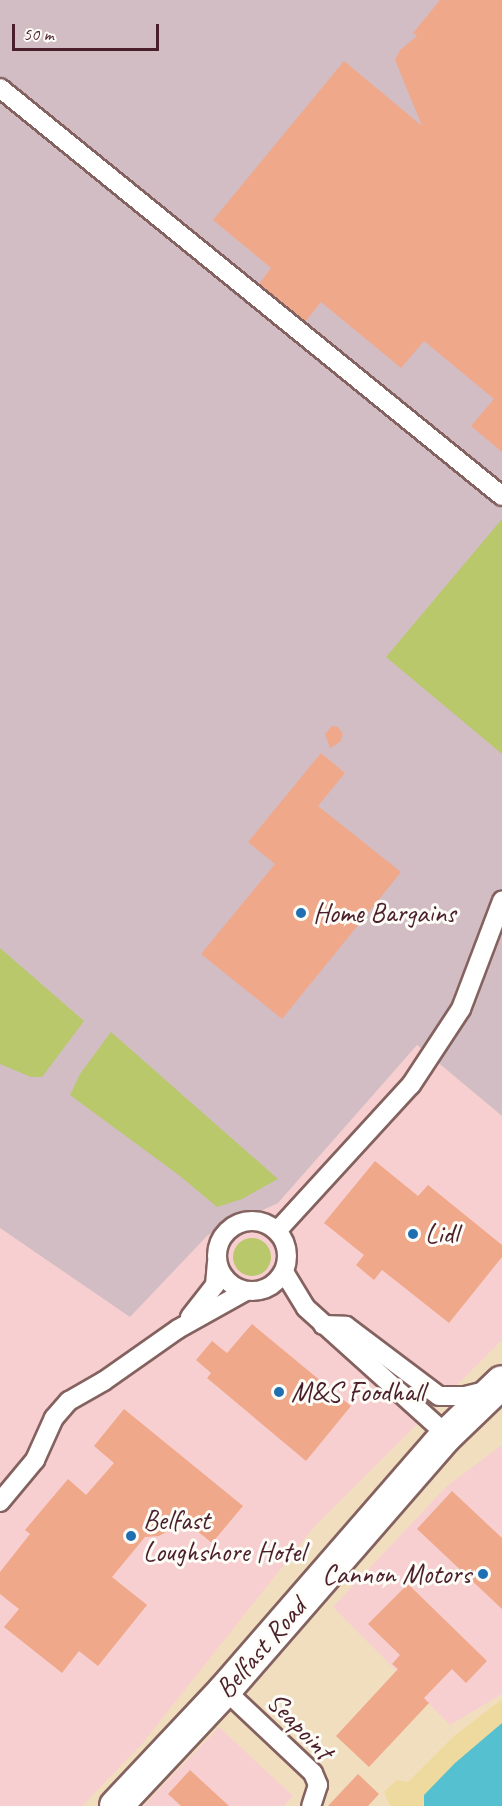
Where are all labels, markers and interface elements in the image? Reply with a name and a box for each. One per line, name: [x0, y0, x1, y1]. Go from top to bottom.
scale bar: [15, 12, 162, 50]
text: 50 m: [23, 23, 54, 45]
place label: Home Bargains: [313, 896, 456, 930]
marker: Home Bargains: [294, 906, 308, 920]
place label: Lidl: [425, 1217, 458, 1251]
marker: Lidl: [406, 1227, 420, 1241]
place label: M&S Foodhall: [291, 1375, 424, 1409]
marker: M&S Foodhall: [272, 1385, 286, 1399]
place label: Belfast Loughshore Hotel: [143, 1503, 305, 1569]
marker: Belfast Loughshore Hotel: [124, 1529, 138, 1543]
place label: Cannon Motors: [322, 1557, 471, 1591]
marker: Cannon Motors: [476, 1567, 490, 1581]
street label: Belfast Road: [209, 1592, 313, 1704]
street label: Seapoint: [260, 1685, 340, 1767]

